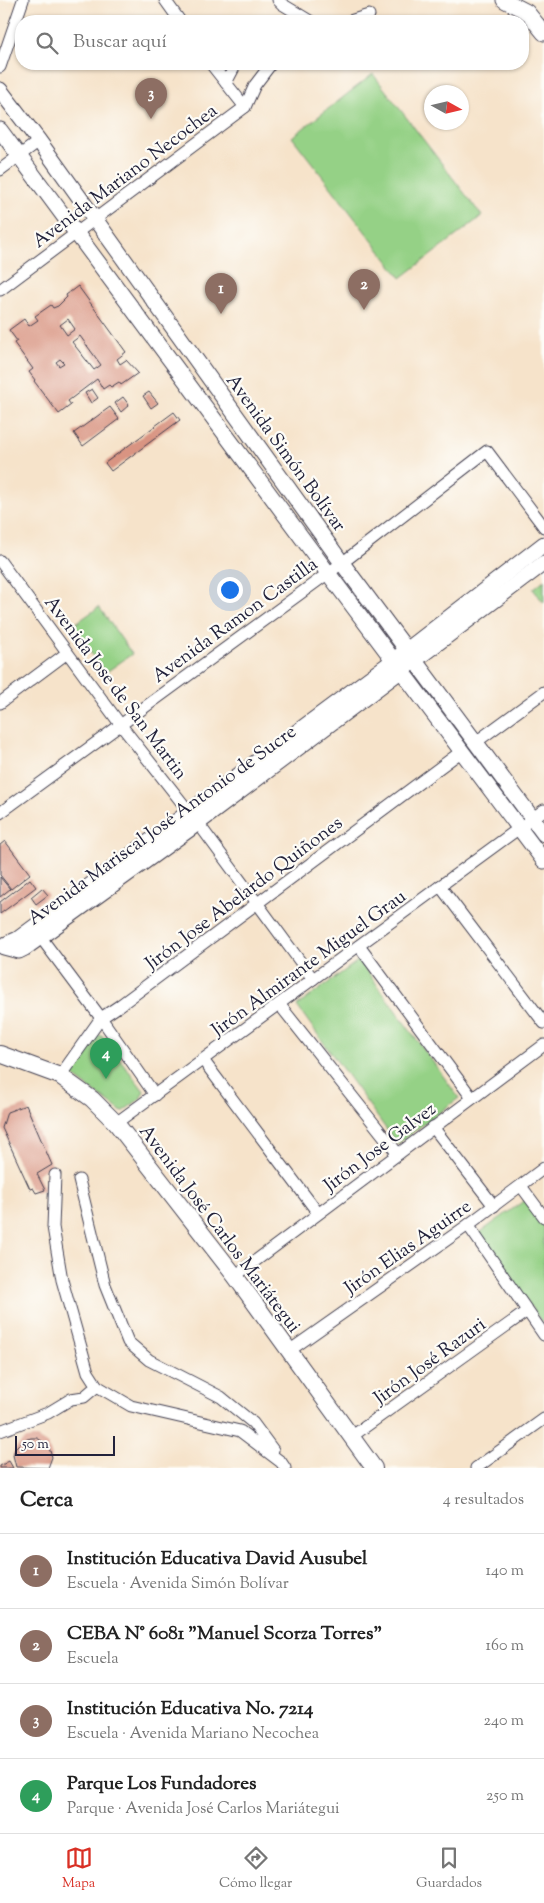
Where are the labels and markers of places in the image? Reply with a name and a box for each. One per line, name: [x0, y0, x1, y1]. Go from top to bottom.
pin: 3: [135, 78, 167, 119]
pin: 2: [348, 269, 380, 310]
pin: 1: [205, 273, 237, 314]
pin: 4: [90, 1038, 122, 1079]

